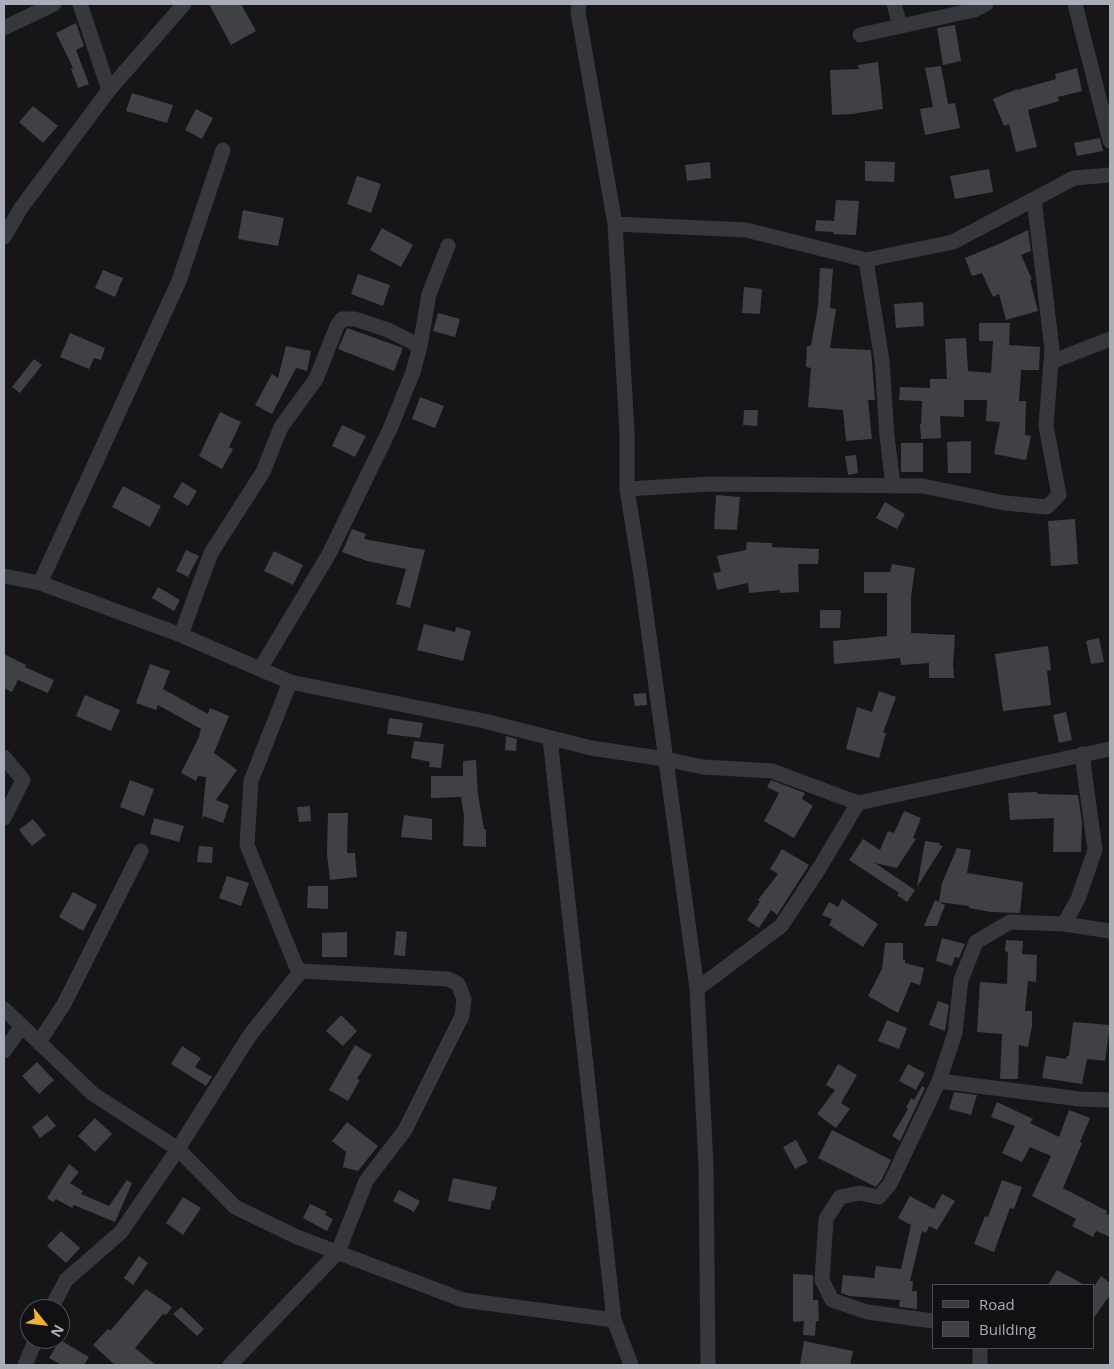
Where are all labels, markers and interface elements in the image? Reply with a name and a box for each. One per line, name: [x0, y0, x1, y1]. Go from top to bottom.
legend: [932, 1284, 1094, 1349]
text: Road: [979, 1294, 1015, 1314]
north arrow: [20, 1299, 70, 1349]
text: Building: [979, 1319, 1036, 1339]
text: N: [47, 1321, 69, 1341]

